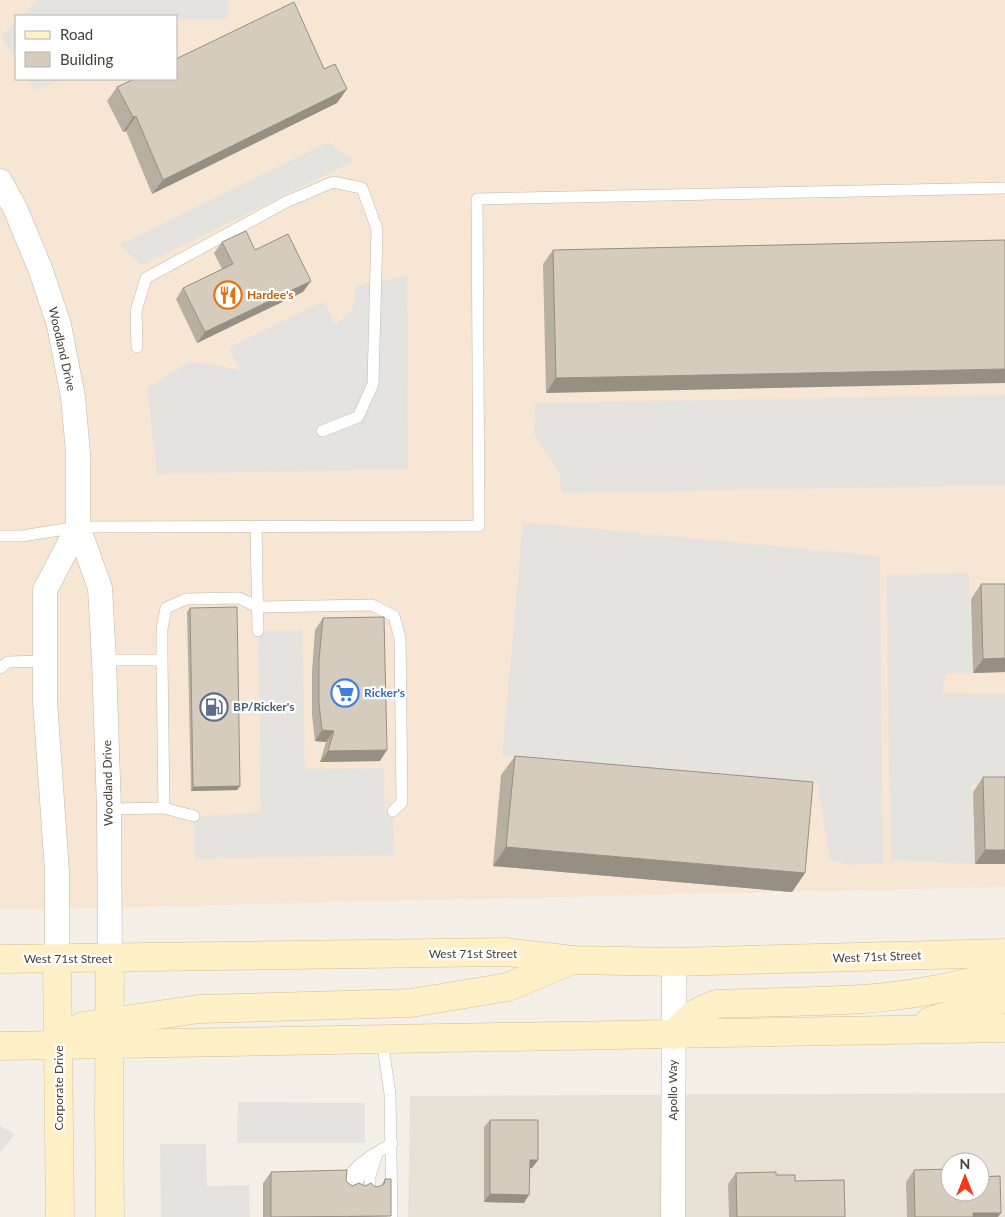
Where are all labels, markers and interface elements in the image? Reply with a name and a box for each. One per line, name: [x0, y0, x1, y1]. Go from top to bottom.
legend: [15, 15, 178, 80]
text: Road: [60, 25, 93, 43]
text: Building: [60, 50, 113, 68]
restaurant icon: Hardee's: [213, 280, 243, 310]
place label: Hardee's: [247, 287, 294, 302]
street label: Woodland Drive: [46, 305, 79, 392]
supermarket icon: Ricker's: [330, 678, 360, 708]
place label: Ricker's: [364, 685, 405, 700]
fuel station icon: BP/Ricker's: [199, 692, 229, 722]
place label: BP/Ricker's: [233, 699, 295, 714]
street label: Woodland Drive: [99, 740, 116, 826]
street label: West 71st Street: [429, 946, 518, 961]
street label: West 71st Street: [832, 947, 922, 966]
street label: West 71st Street: [24, 951, 113, 966]
street label: Corporate Drive: [51, 1045, 66, 1131]
street label: Apollo Way: [665, 1059, 680, 1120]
north arrow: [940, 1152, 990, 1202]
text: N: [960, 1155, 970, 1172]

